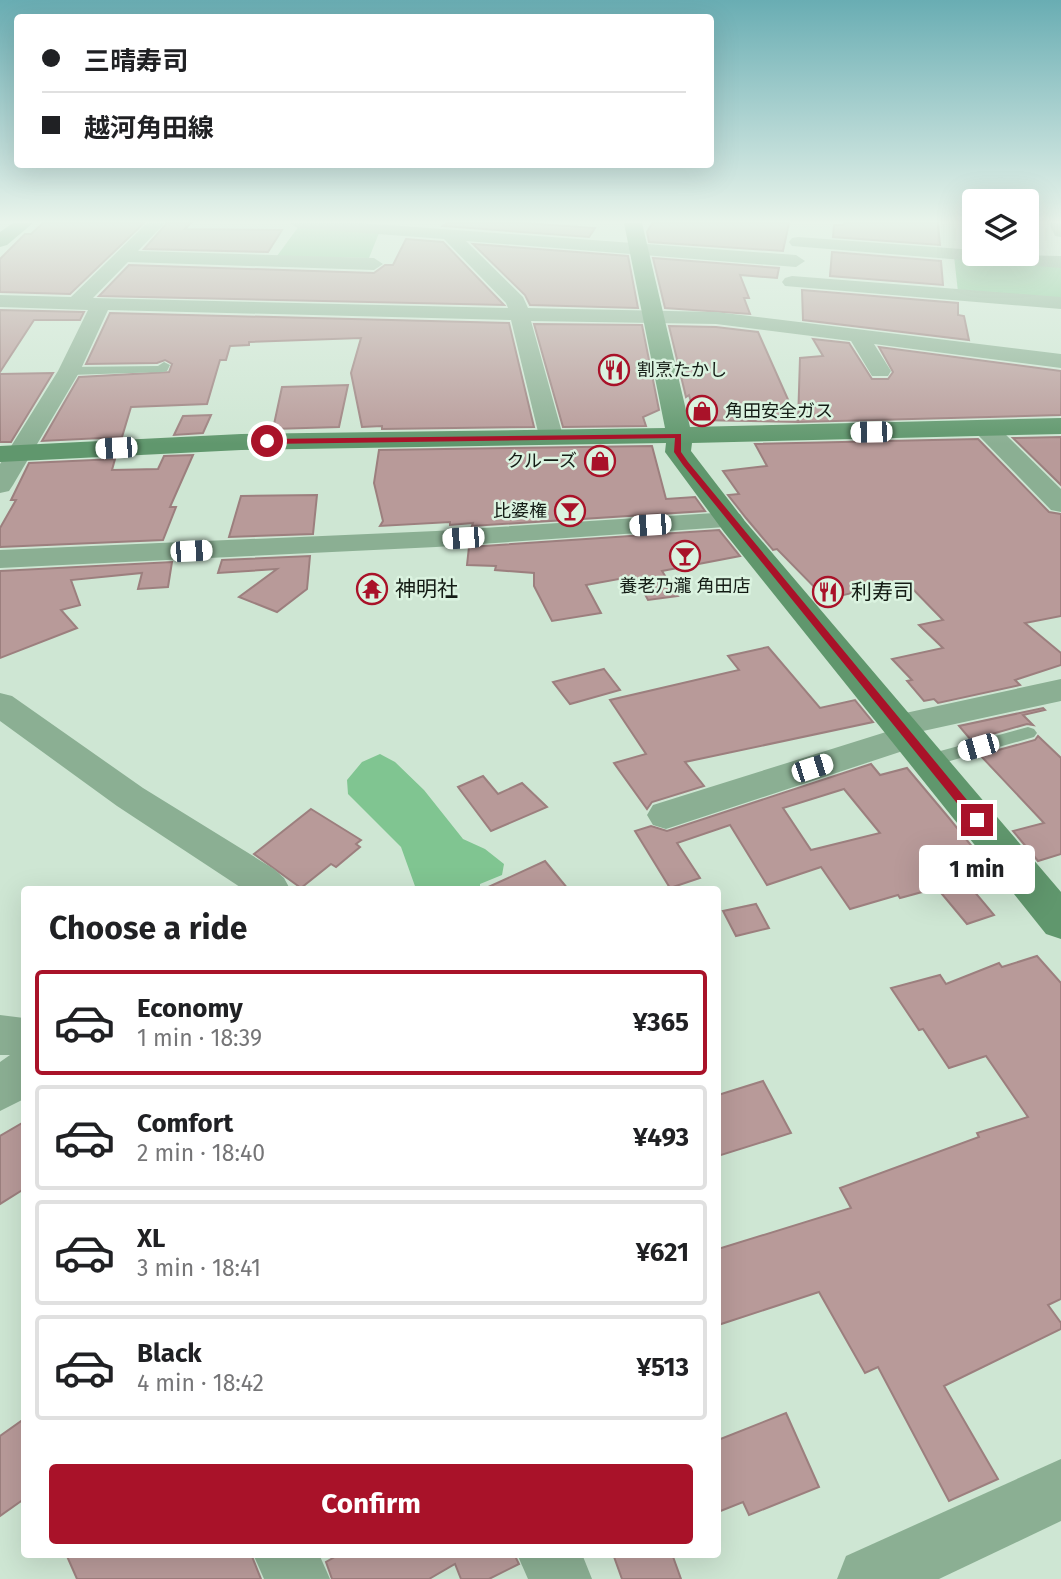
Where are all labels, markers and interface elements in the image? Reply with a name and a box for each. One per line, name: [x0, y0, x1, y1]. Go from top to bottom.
text: 三晴寿司: [84, 46, 188, 77]
text: 越河角田線: [84, 113, 214, 144]
map controls: [962, 189, 1039, 266]
button: layers: [962, 189, 1039, 266]
restaurant icon: 割烹たかし: [597, 353, 631, 387]
place label: 割烹たかし: [637, 359, 727, 381]
shop icon: 角田安全ガス: [685, 394, 719, 428]
place label: 角田安全ガス: [725, 400, 833, 422]
car: [850, 421, 893, 443]
route start: [251, 425, 283, 457]
car: [95, 436, 138, 460]
shop icon: クルーズ: [583, 444, 617, 478]
place label: クルーズ: [506, 450, 577, 472]
bar icon: 比婆権: [553, 494, 587, 528]
place label: 比婆権: [493, 500, 547, 522]
car: [629, 513, 672, 537]
car: [442, 526, 485, 550]
car: [170, 539, 213, 563]
bar icon: 養老乃瀧 角田店: [668, 539, 702, 573]
temple icon: 神明社: [355, 572, 389, 606]
place label: 養老乃瀧 角田店: [620, 575, 750, 597]
restaurant icon: 利寿司: [811, 575, 845, 609]
place label: 神明社: [395, 576, 458, 602]
place label: 利寿司: [851, 579, 914, 605]
car: [955, 731, 1002, 763]
car: [789, 752, 836, 784]
route end: [961, 804, 993, 836]
callout: 1 min: [919, 844, 1035, 894]
text: 1 min: [949, 855, 1005, 883]
text: Choose a ride: [49, 909, 247, 947]
icon: car: [53, 991, 116, 1054]
text: Economy: [137, 993, 243, 1024]
text: ¥365: [633, 1007, 689, 1038]
text: 1 min · 18:39: [137, 1024, 262, 1052]
icon: car: [53, 1106, 116, 1169]
text: Comfort: [137, 1108, 233, 1139]
text: ¥493: [633, 1122, 689, 1153]
text: 2 min · 18:40: [137, 1139, 265, 1167]
icon: car: [53, 1221, 116, 1284]
text: XL: [137, 1223, 165, 1254]
text: ¥621: [636, 1237, 689, 1268]
text: 3 min · 18:41: [137, 1254, 261, 1282]
icon: car: [53, 1336, 116, 1399]
text: Black: [137, 1338, 202, 1369]
text: ¥513: [636, 1352, 689, 1383]
text: 4 min · 18:42: [137, 1369, 264, 1397]
button: Confirm: [49, 1464, 693, 1544]

